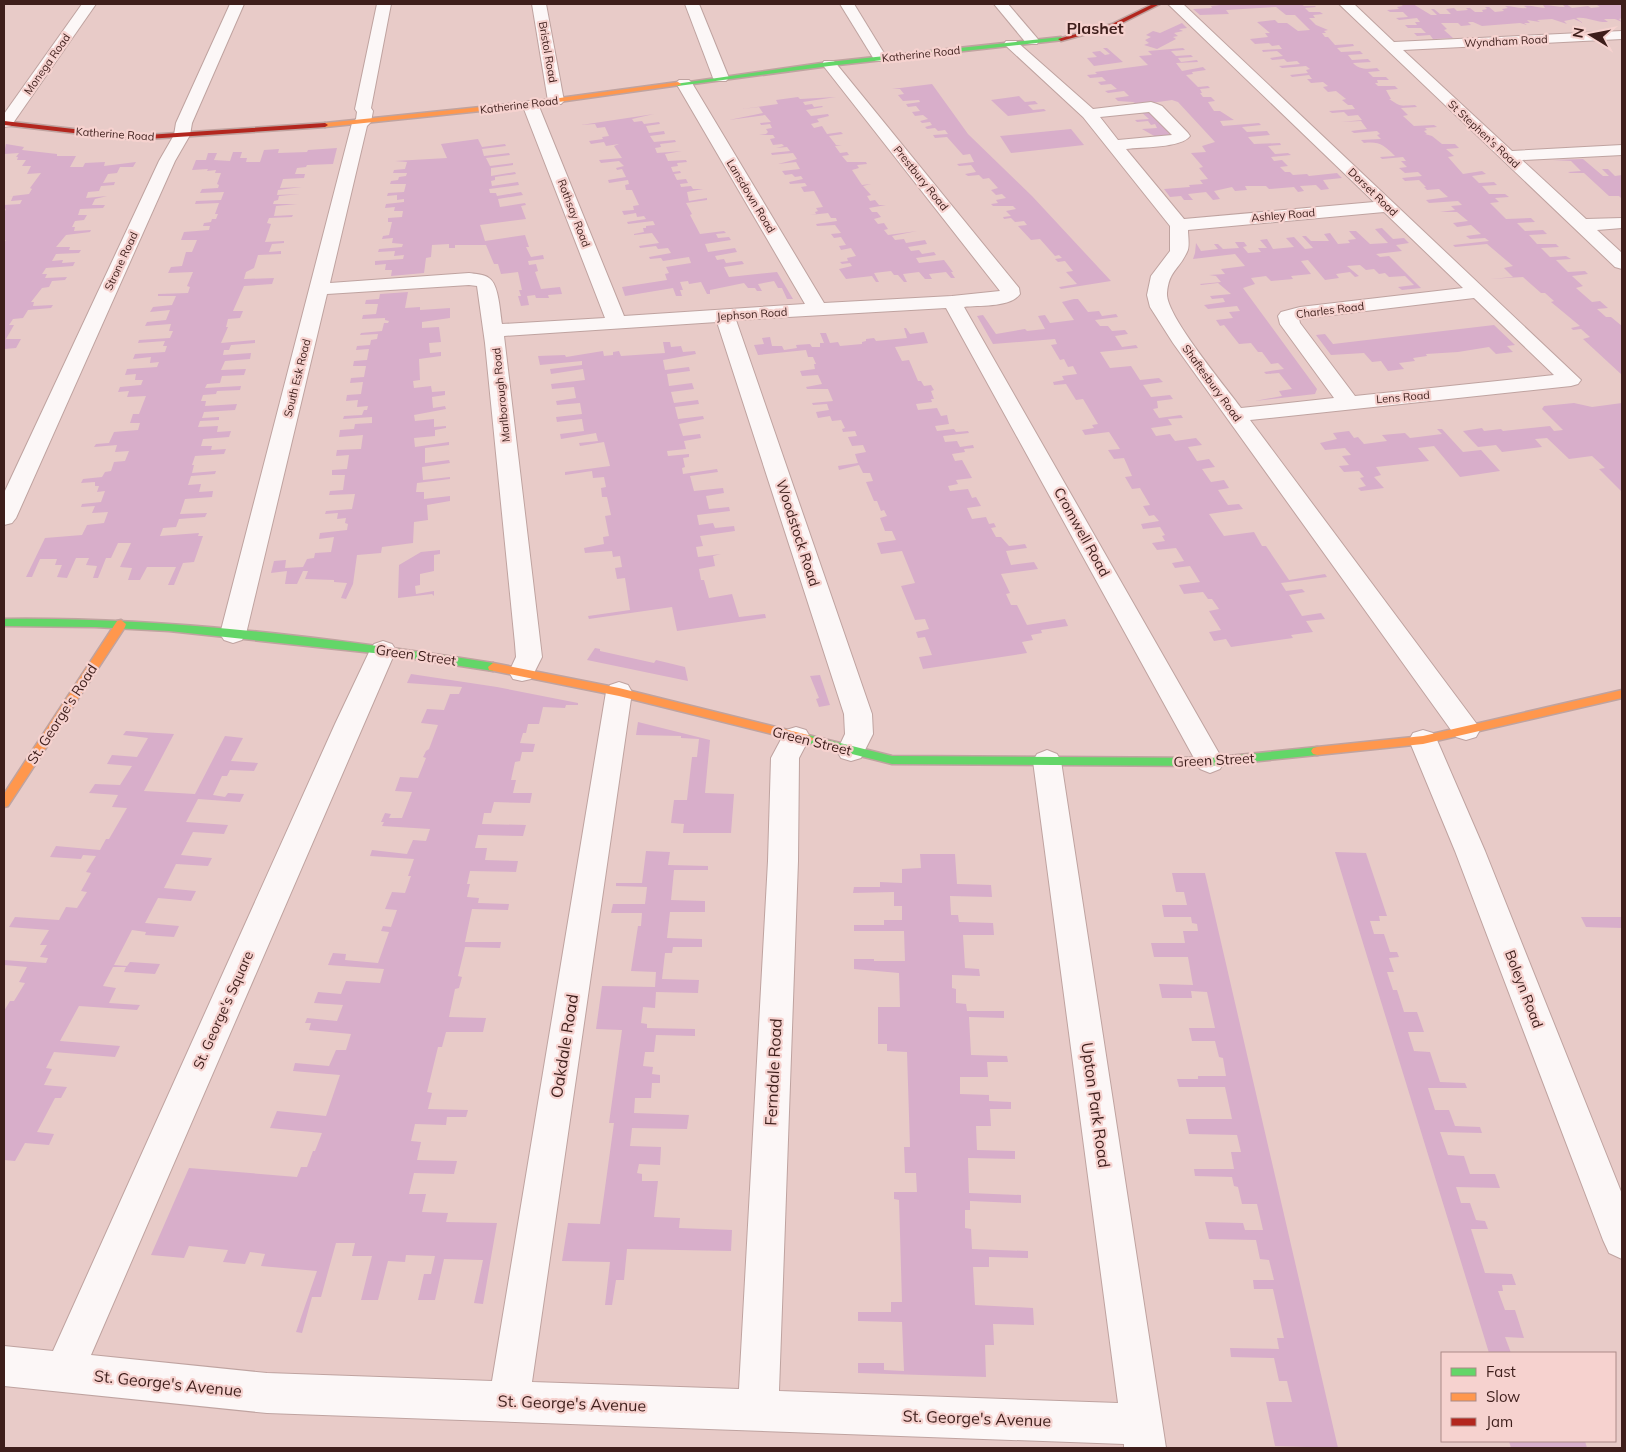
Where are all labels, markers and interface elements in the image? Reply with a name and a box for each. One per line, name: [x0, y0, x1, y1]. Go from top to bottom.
north arrow: [1566, 10, 1616, 60]
district label: Plashet: [1066, 18, 1124, 38]
street label: Bristol Road: [536, 20, 560, 84]
text: N: [1568, 26, 1588, 40]
street label: Monega Road: [21, 31, 73, 97]
street label: Wyndham Road: [1464, 32, 1548, 50]
street label: Katherine Road: [881, 43, 961, 65]
street label: Katherine Road: [479, 93, 559, 117]
street label: St Stephen's Road: [1445, 97, 1523, 171]
street label: Katherine Road: [75, 124, 155, 144]
street label: Prestbury Road: [891, 143, 951, 213]
street label: Lansdown Road: [724, 157, 778, 235]
street label: Dorset Road: [1345, 165, 1401, 219]
street label: Rothsay Road: [555, 177, 593, 249]
street label: Ashley Road: [1250, 205, 1316, 225]
street label: Strone Road: [101, 229, 141, 293]
street label: Charles Road: [1295, 299, 1365, 321]
street label: Jephson Road: [716, 305, 788, 323]
street label: South Esk Road: [281, 337, 313, 419]
street label: Shaftesbury Road: [1179, 342, 1245, 424]
street label: Marlborough Road: [489, 347, 513, 443]
street label: Lens Road: [1376, 388, 1430, 406]
street label: Woodstock Road: [772, 477, 824, 589]
street label: Cromwell Road: [1050, 484, 1114, 580]
street label: Green Street: [375, 640, 457, 670]
street label: St. George's Road: [23, 661, 101, 767]
street label: Green Street: [771, 722, 854, 760]
street label: Green Street: [1173, 749, 1255, 771]
street label: Boleyn Road: [1501, 947, 1547, 1031]
street label: St. George's Square: [189, 948, 257, 1072]
street label: Oakdale Road: [546, 993, 582, 1099]
street label: Ferndale Road: [760, 1018, 786, 1126]
street label: Upton Park Road: [1077, 1041, 1115, 1169]
legend: [1441, 1352, 1616, 1442]
text: Fast: [1486, 1362, 1516, 1381]
street label: St. George's Avenue: [93, 1365, 243, 1401]
text: Slow: [1486, 1387, 1520, 1406]
street label: St. George's Avenue: [497, 1390, 647, 1416]
street label: St. George's Avenue: [902, 1405, 1052, 1431]
text: Jam: [1486, 1412, 1513, 1431]

